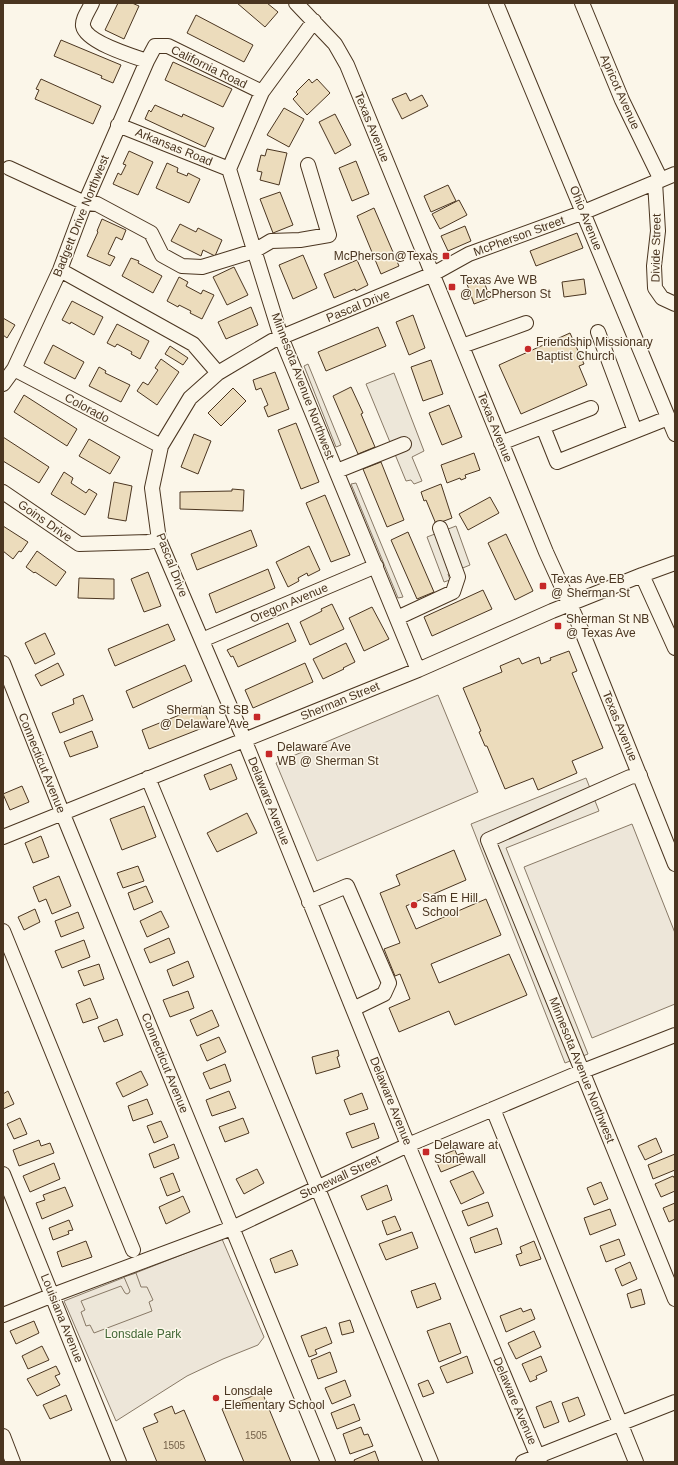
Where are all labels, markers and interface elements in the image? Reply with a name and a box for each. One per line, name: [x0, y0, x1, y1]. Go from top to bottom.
street label: California Road: [169, 43, 249, 91]
street label: Apricot Avenue: [597, 52, 643, 132]
street label: Texas Avenue: [352, 90, 393, 164]
street label: Arkansas Road: [133, 125, 215, 169]
street label: Badgett Drive Northwest: [50, 152, 112, 279]
street label: Ohio Avenue: [567, 184, 605, 253]
street label: McPherson Street: [471, 213, 567, 259]
street label: Divide Street: [648, 213, 664, 282]
place label: McPherson@Texas: [334, 249, 438, 263]
marker: McPherson@Texas: [441, 251, 451, 261]
place label: Texas Ave WB @ McPherson St: [460, 273, 552, 301]
marker: Texas Ave WB @ McPherson St: [447, 282, 457, 292]
street label: Pascal Drive: [324, 287, 392, 325]
street label: Minnesota Avenue Northwest: [269, 311, 338, 462]
place label: Friendship Missionary Baptist Church: [536, 335, 653, 363]
marker: Friendship Missionary Baptist Church: [523, 344, 533, 354]
street label: Colorado: [62, 390, 112, 426]
street label: Texas Avenue: [475, 390, 516, 464]
street label: Goins Drive: [15, 497, 75, 545]
street label: Pascal Drive: [153, 531, 191, 599]
place label: Texas Ave EB @ Sherman St: [551, 572, 631, 600]
street label: Oregon Avenue: [248, 580, 330, 626]
marker: Texas Ave EB @ Sherman St: [538, 581, 548, 591]
place label: Sherman St NB @ Texas Ave: [566, 612, 649, 640]
marker: Sherman St NB @ Texas Ave: [553, 621, 563, 631]
street label: Sherman Street: [298, 679, 382, 723]
street label: Texas Avenue: [600, 689, 641, 763]
place label: Sherman St SB @ Delaware Ave: [160, 703, 249, 731]
street label: Connecticut Avenue: [16, 711, 69, 815]
marker: Sherman St SB @ Delaware Ave: [252, 712, 262, 722]
place label: Delaware Ave WB @ Sherman St: [277, 740, 379, 768]
marker: Delaware Ave WB @ Sherman St: [264, 749, 274, 759]
street label: Delaware Avenue: [245, 755, 293, 847]
place label: Sam E Hill School: [422, 891, 478, 919]
marker: Sam E Hill School: [409, 900, 419, 910]
street label: Minnesota Avenue Northwest: [546, 995, 618, 1145]
street label: Connecticut Avenue: [139, 1011, 192, 1115]
street label: Delaware Avenue: [367, 1055, 415, 1147]
place label: Delaware at Stonewall: [434, 1138, 499, 1166]
marker: Delaware at Stonewall: [421, 1147, 431, 1157]
street label: Stonewall Street: [297, 1152, 383, 1202]
street label: Louisiana Avenue: [38, 1272, 86, 1365]
park label: Lonsdale Park: [105, 1327, 182, 1341]
street label: Delaware Avenue: [490, 1355, 540, 1447]
place label: Lonsdale Elementary School: [224, 1384, 325, 1412]
marker: Lonsdale Elementary School: [211, 1393, 221, 1403]
house number: 1505: [245, 1430, 268, 1441]
house number: 1505: [163, 1440, 186, 1451]

